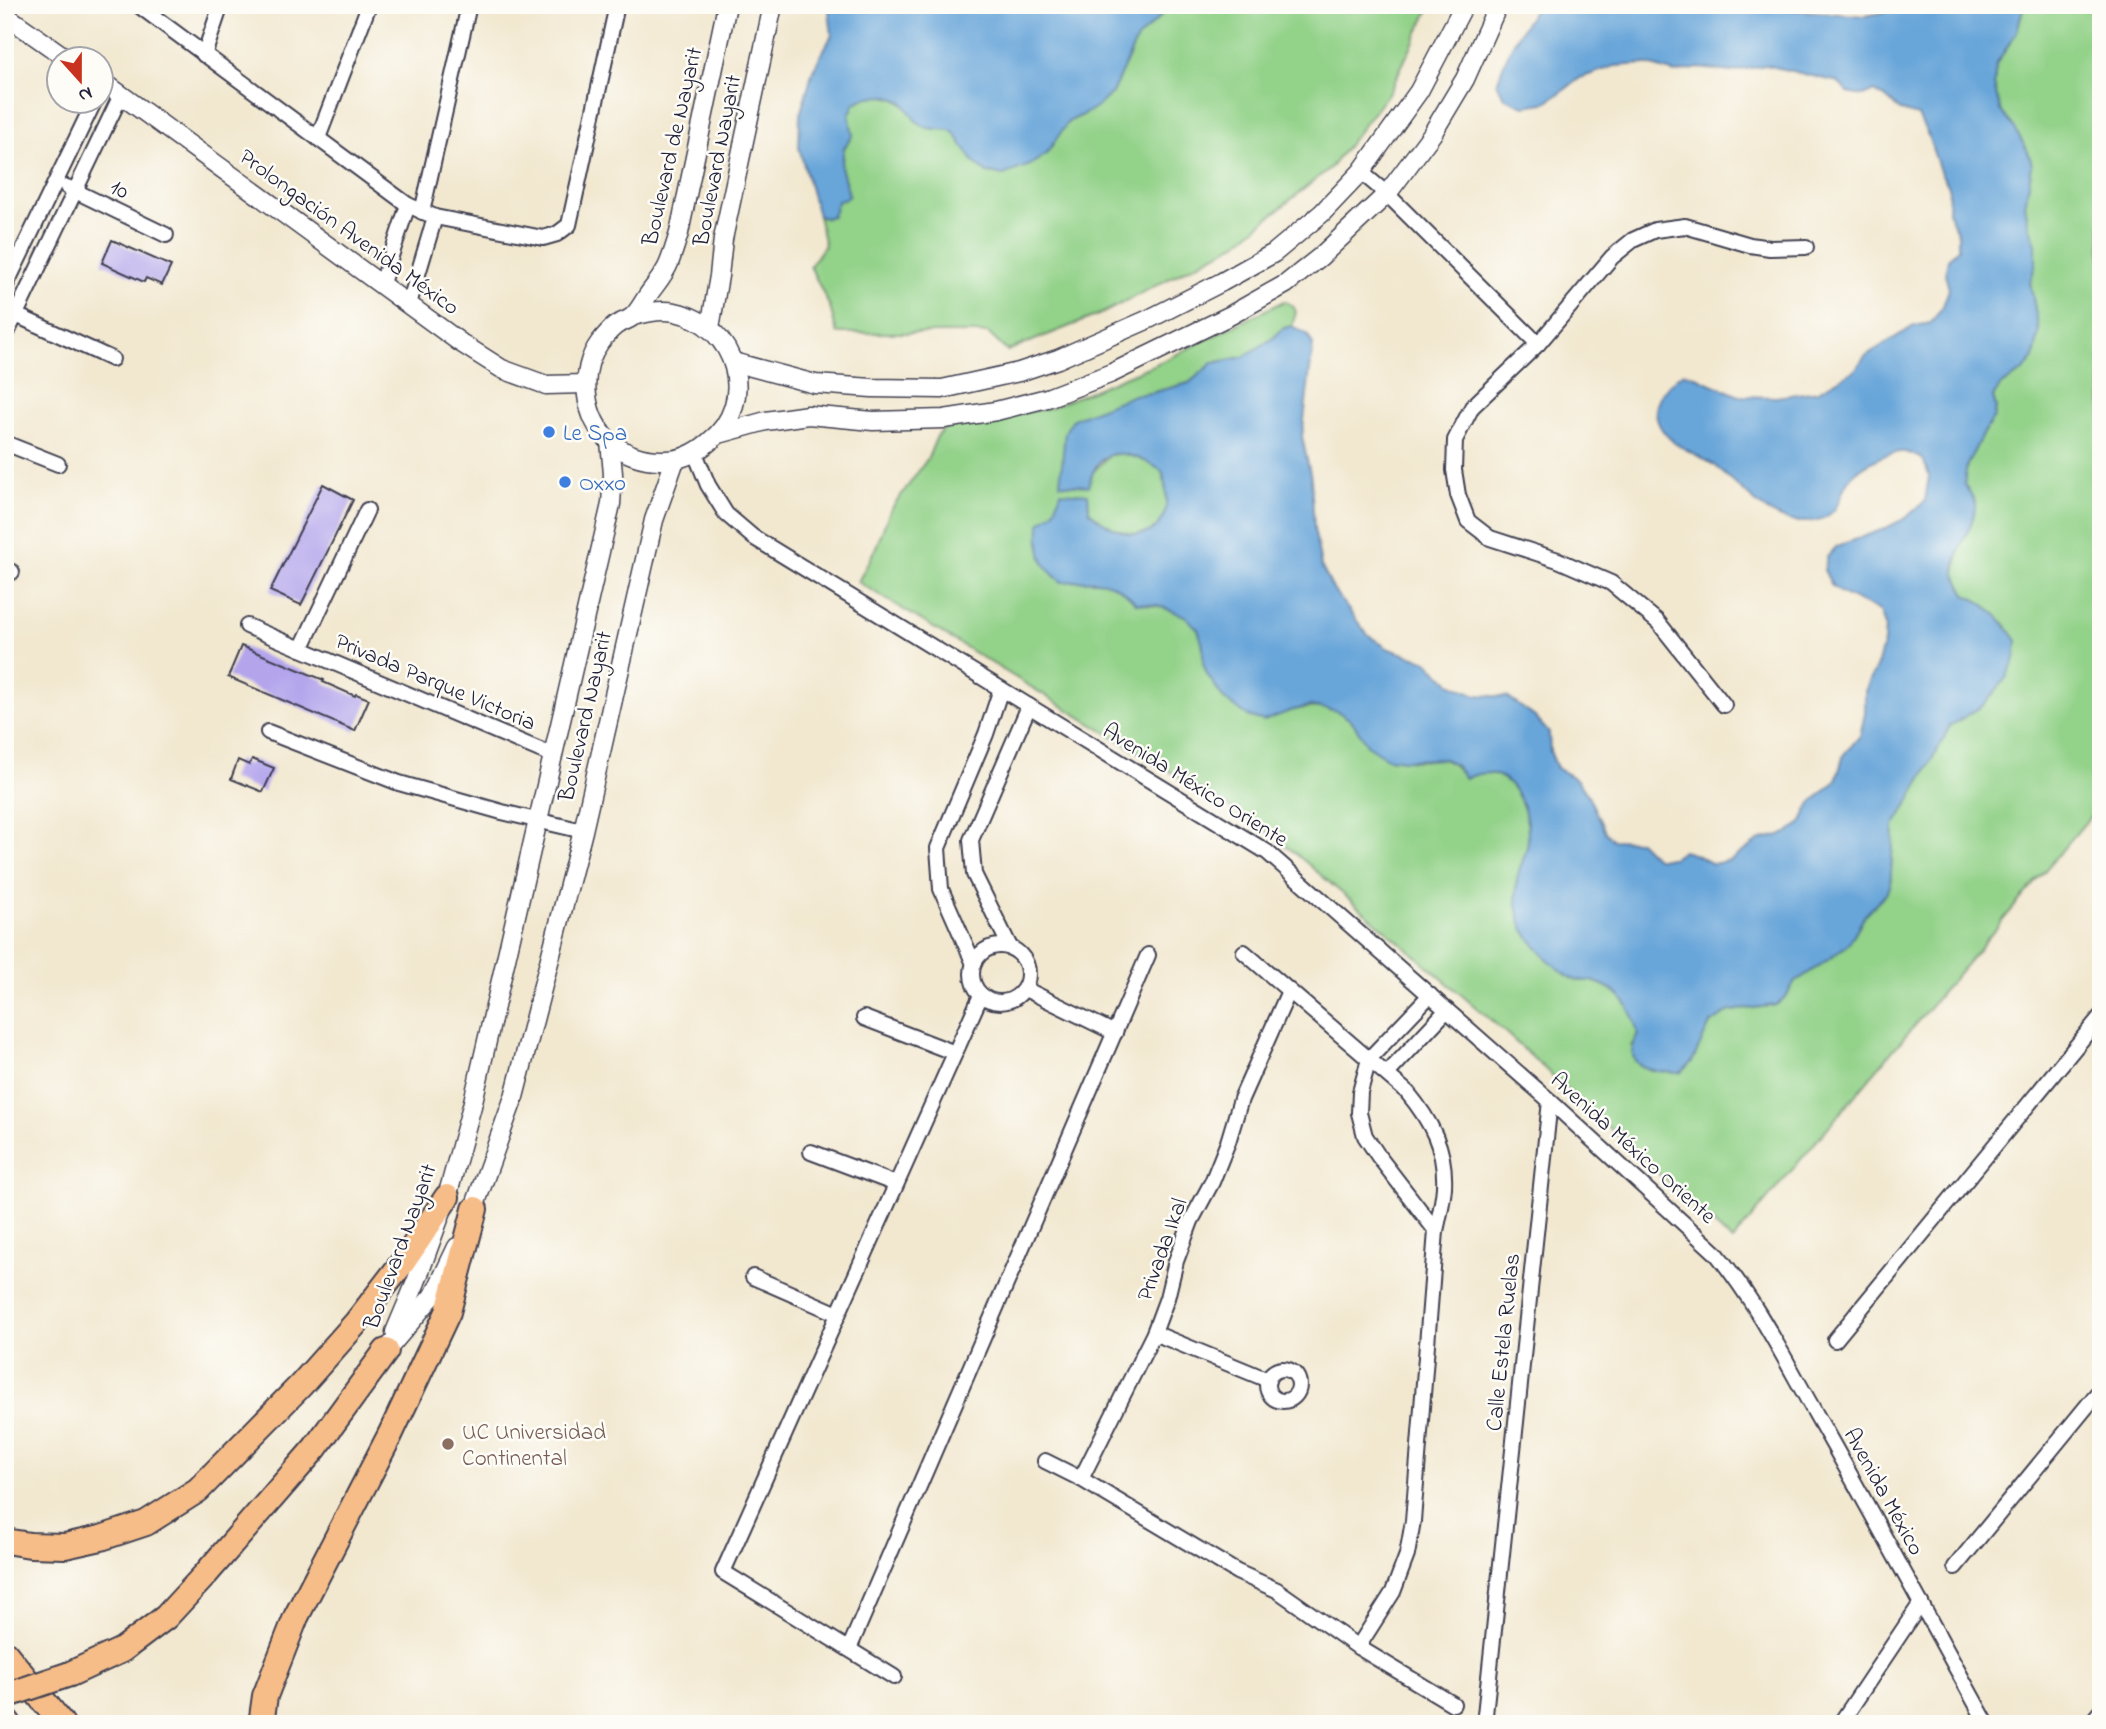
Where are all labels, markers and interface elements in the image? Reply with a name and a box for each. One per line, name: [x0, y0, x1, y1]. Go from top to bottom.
street label: Boulevard de Nayarit: [634, 44, 714, 251]
north arrow: [46, 46, 116, 116]
street label: Boulevard Nayarit: [685, 72, 753, 250]
text: N: [74, 79, 96, 109]
street label: Prolongación Avenida México: [231, 142, 466, 325]
street label: 10: [104, 172, 134, 209]
place label: Le Spa: [563, 418, 627, 451]
marker: Le Spa: [541, 424, 557, 440]
place label: Oxxo: [579, 468, 626, 501]
marker: Oxxo: [557, 474, 573, 490]
street label: Privada Parque Victoria: [329, 626, 541, 741]
street label: Boulevard Nayarit: [551, 628, 624, 806]
street label: Avenida México Oriente: [1095, 716, 1294, 857]
street label: Avenida México Oriente: [1542, 1065, 1723, 1233]
street label: Boulevard Nayarit: [356, 1159, 449, 1336]
street label: Privada Ikal: [1129, 1194, 1197, 1306]
street label: Calle Estela Ruelas: [1479, 1252, 1530, 1433]
place label: UC Universidad Continental: [462, 1417, 606, 1476]
street label: Avenida México: [1834, 1422, 1932, 1562]
marker: UC Universidad Continental: [440, 1436, 456, 1452]

